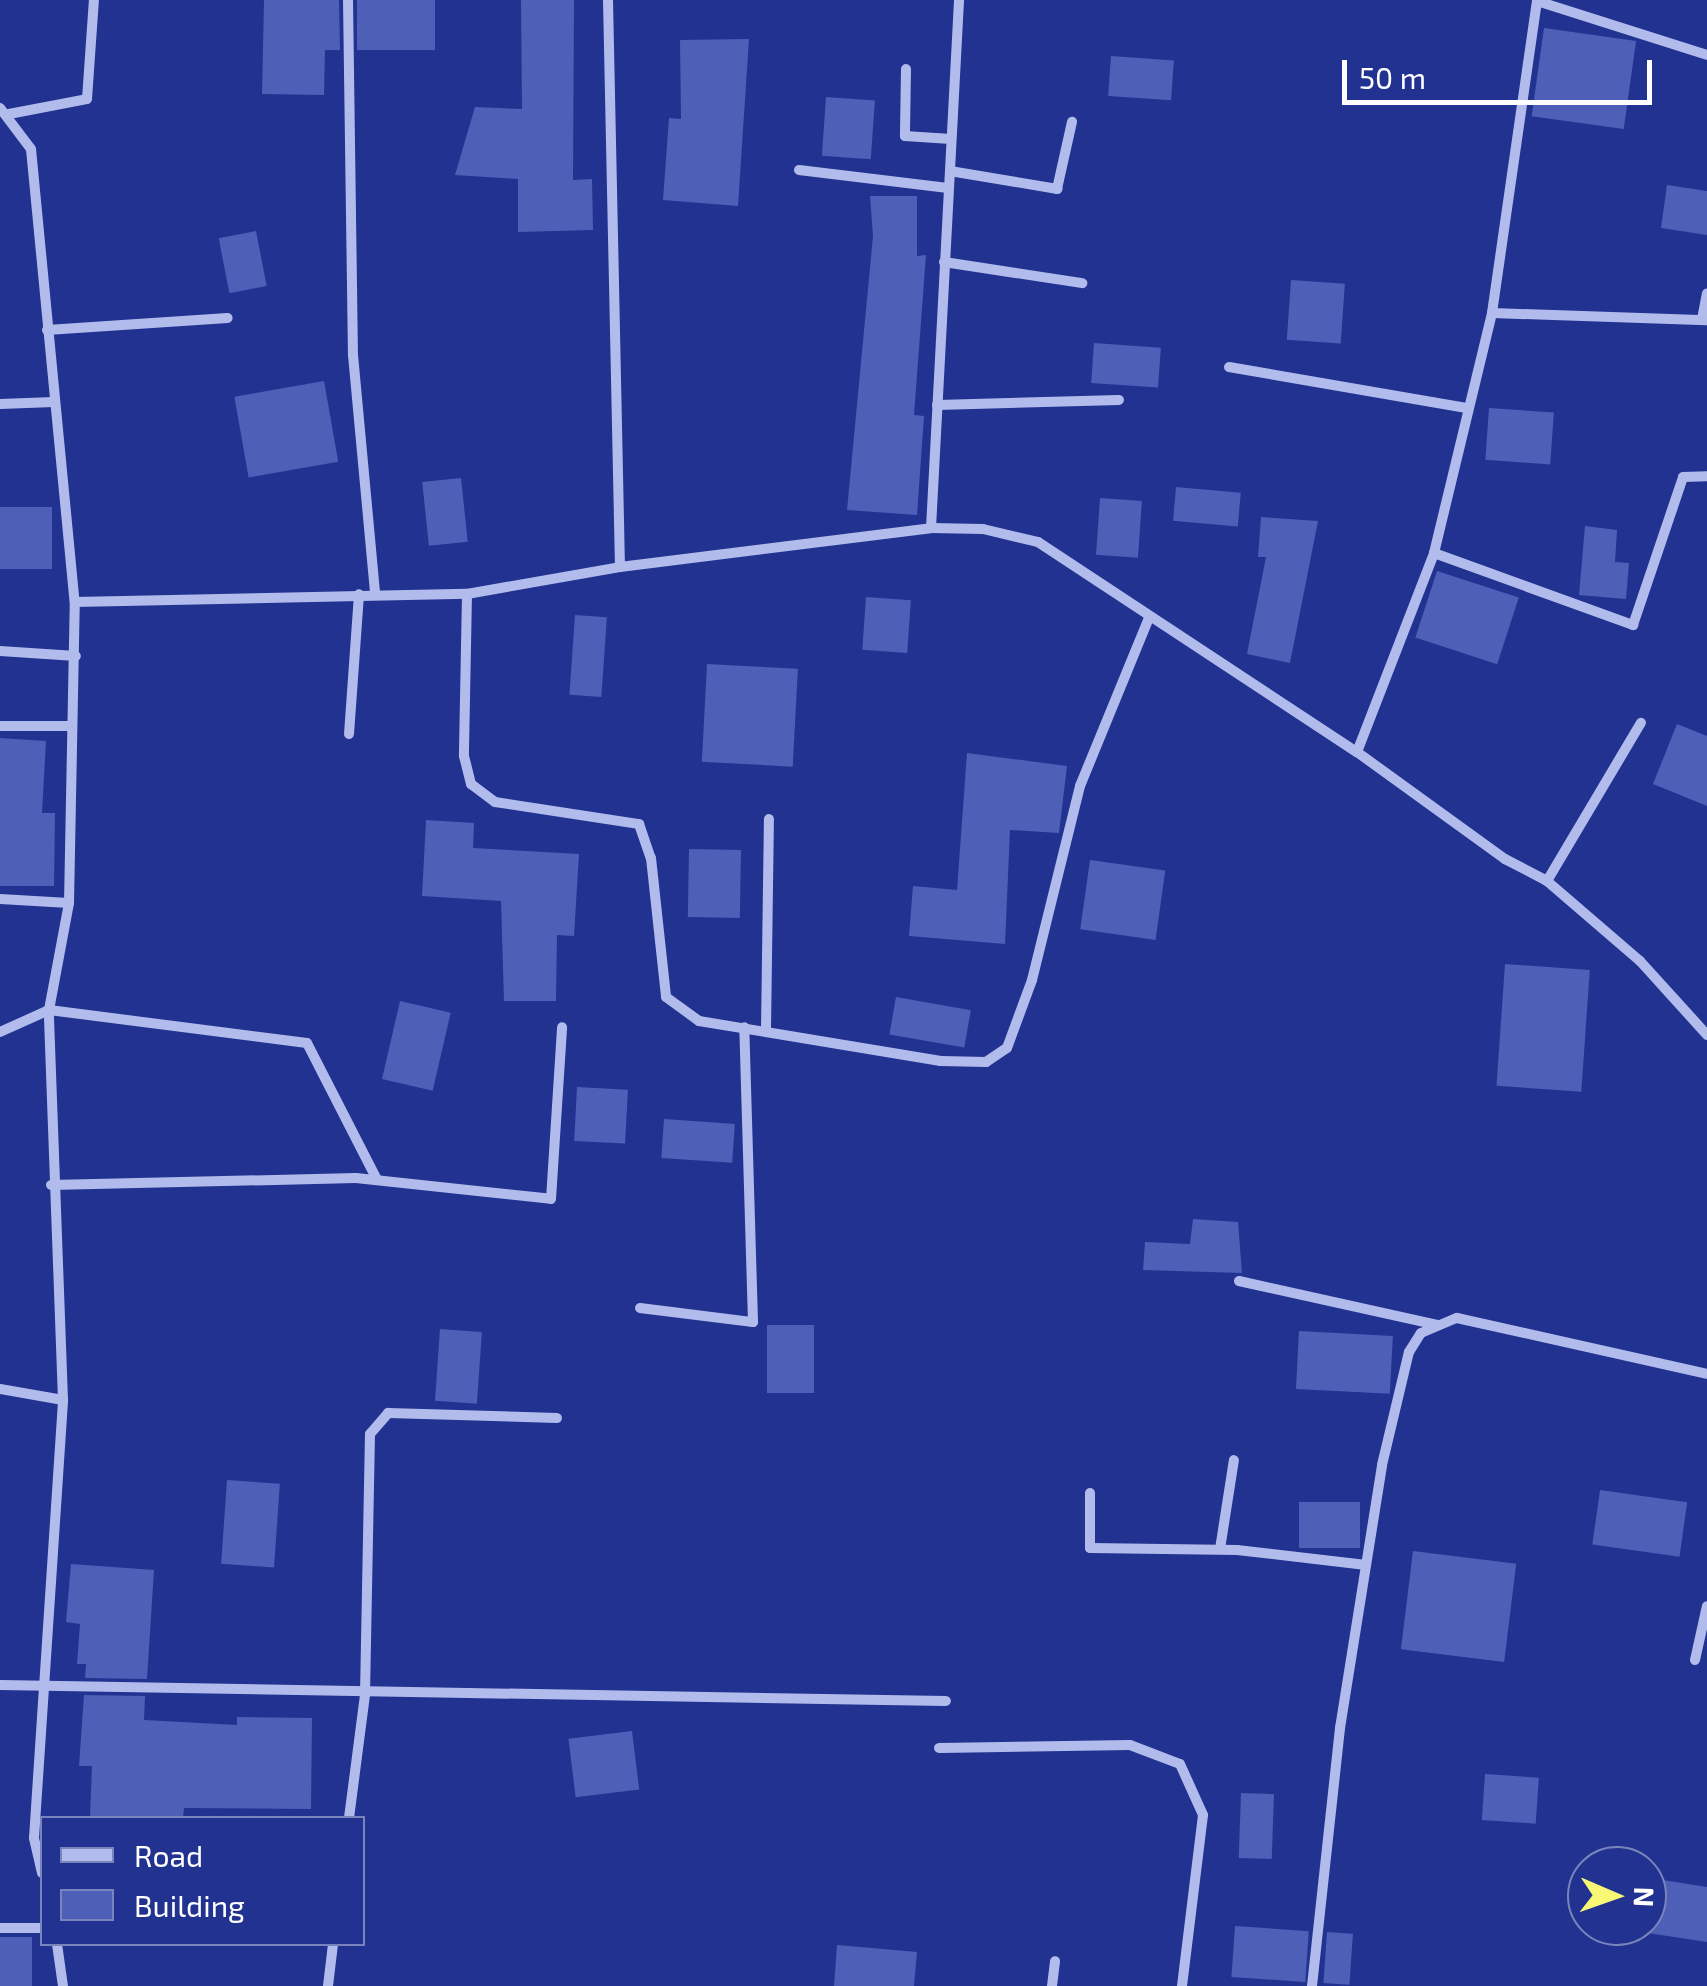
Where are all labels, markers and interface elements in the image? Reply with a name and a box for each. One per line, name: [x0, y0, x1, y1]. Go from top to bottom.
scale bar: [1347, 40, 1657, 102]
text: 50 m: [1359, 59, 1426, 95]
legend: [40, 1816, 365, 1946]
text: Road: [134, 1837, 203, 1873]
north arrow: [1567, 1846, 1667, 1946]
text: N: [1628, 1886, 1662, 1908]
text: Building: [134, 1887, 245, 1923]

